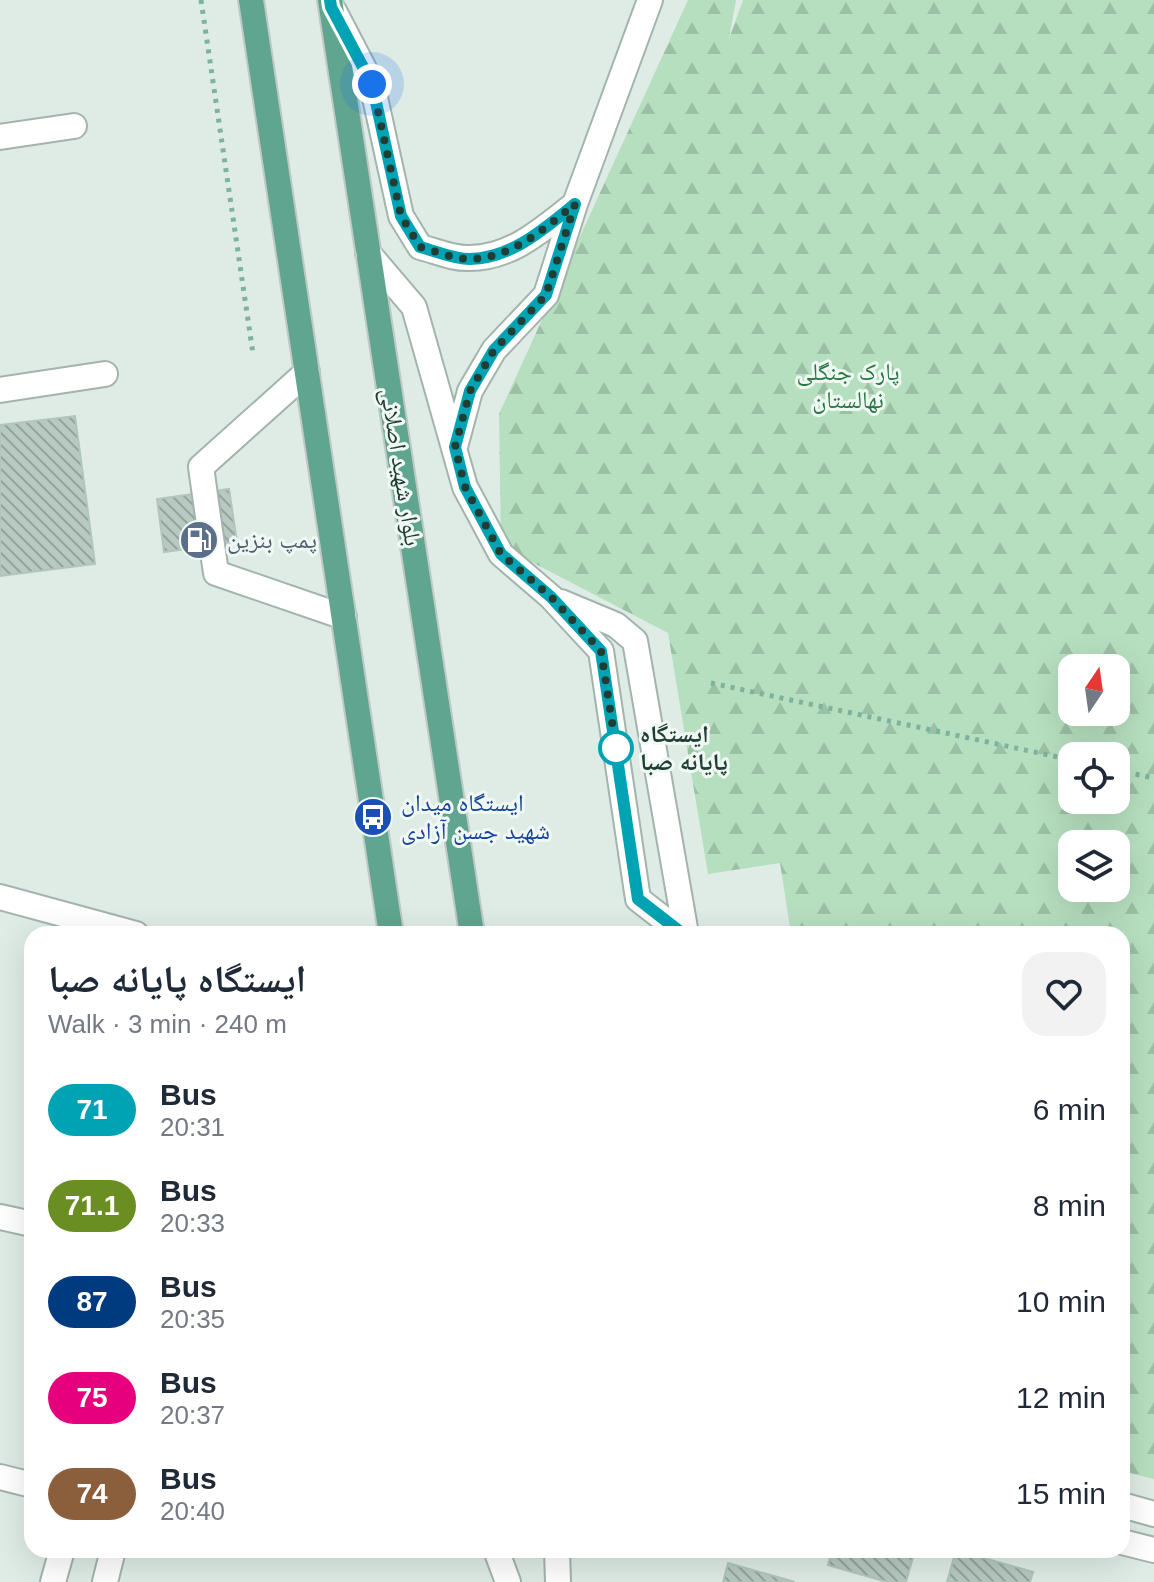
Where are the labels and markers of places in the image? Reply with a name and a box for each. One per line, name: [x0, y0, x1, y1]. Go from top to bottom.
fuel station icon: پمپ بنزین: [178, 519, 220, 561]
place label: پمپ بنزین: [227, 526, 317, 554]
place label: ایستگاه پایانه صبا: [640, 720, 728, 776]
marker: ایستگاه پایانه صبا: [599, 731, 633, 765]
place label: ایستگاه میدان شهید جسن آزادی: [401, 789, 550, 845]
bus stop icon: ایستگاه میدان شهید جسن آزادی: [352, 796, 394, 838]

